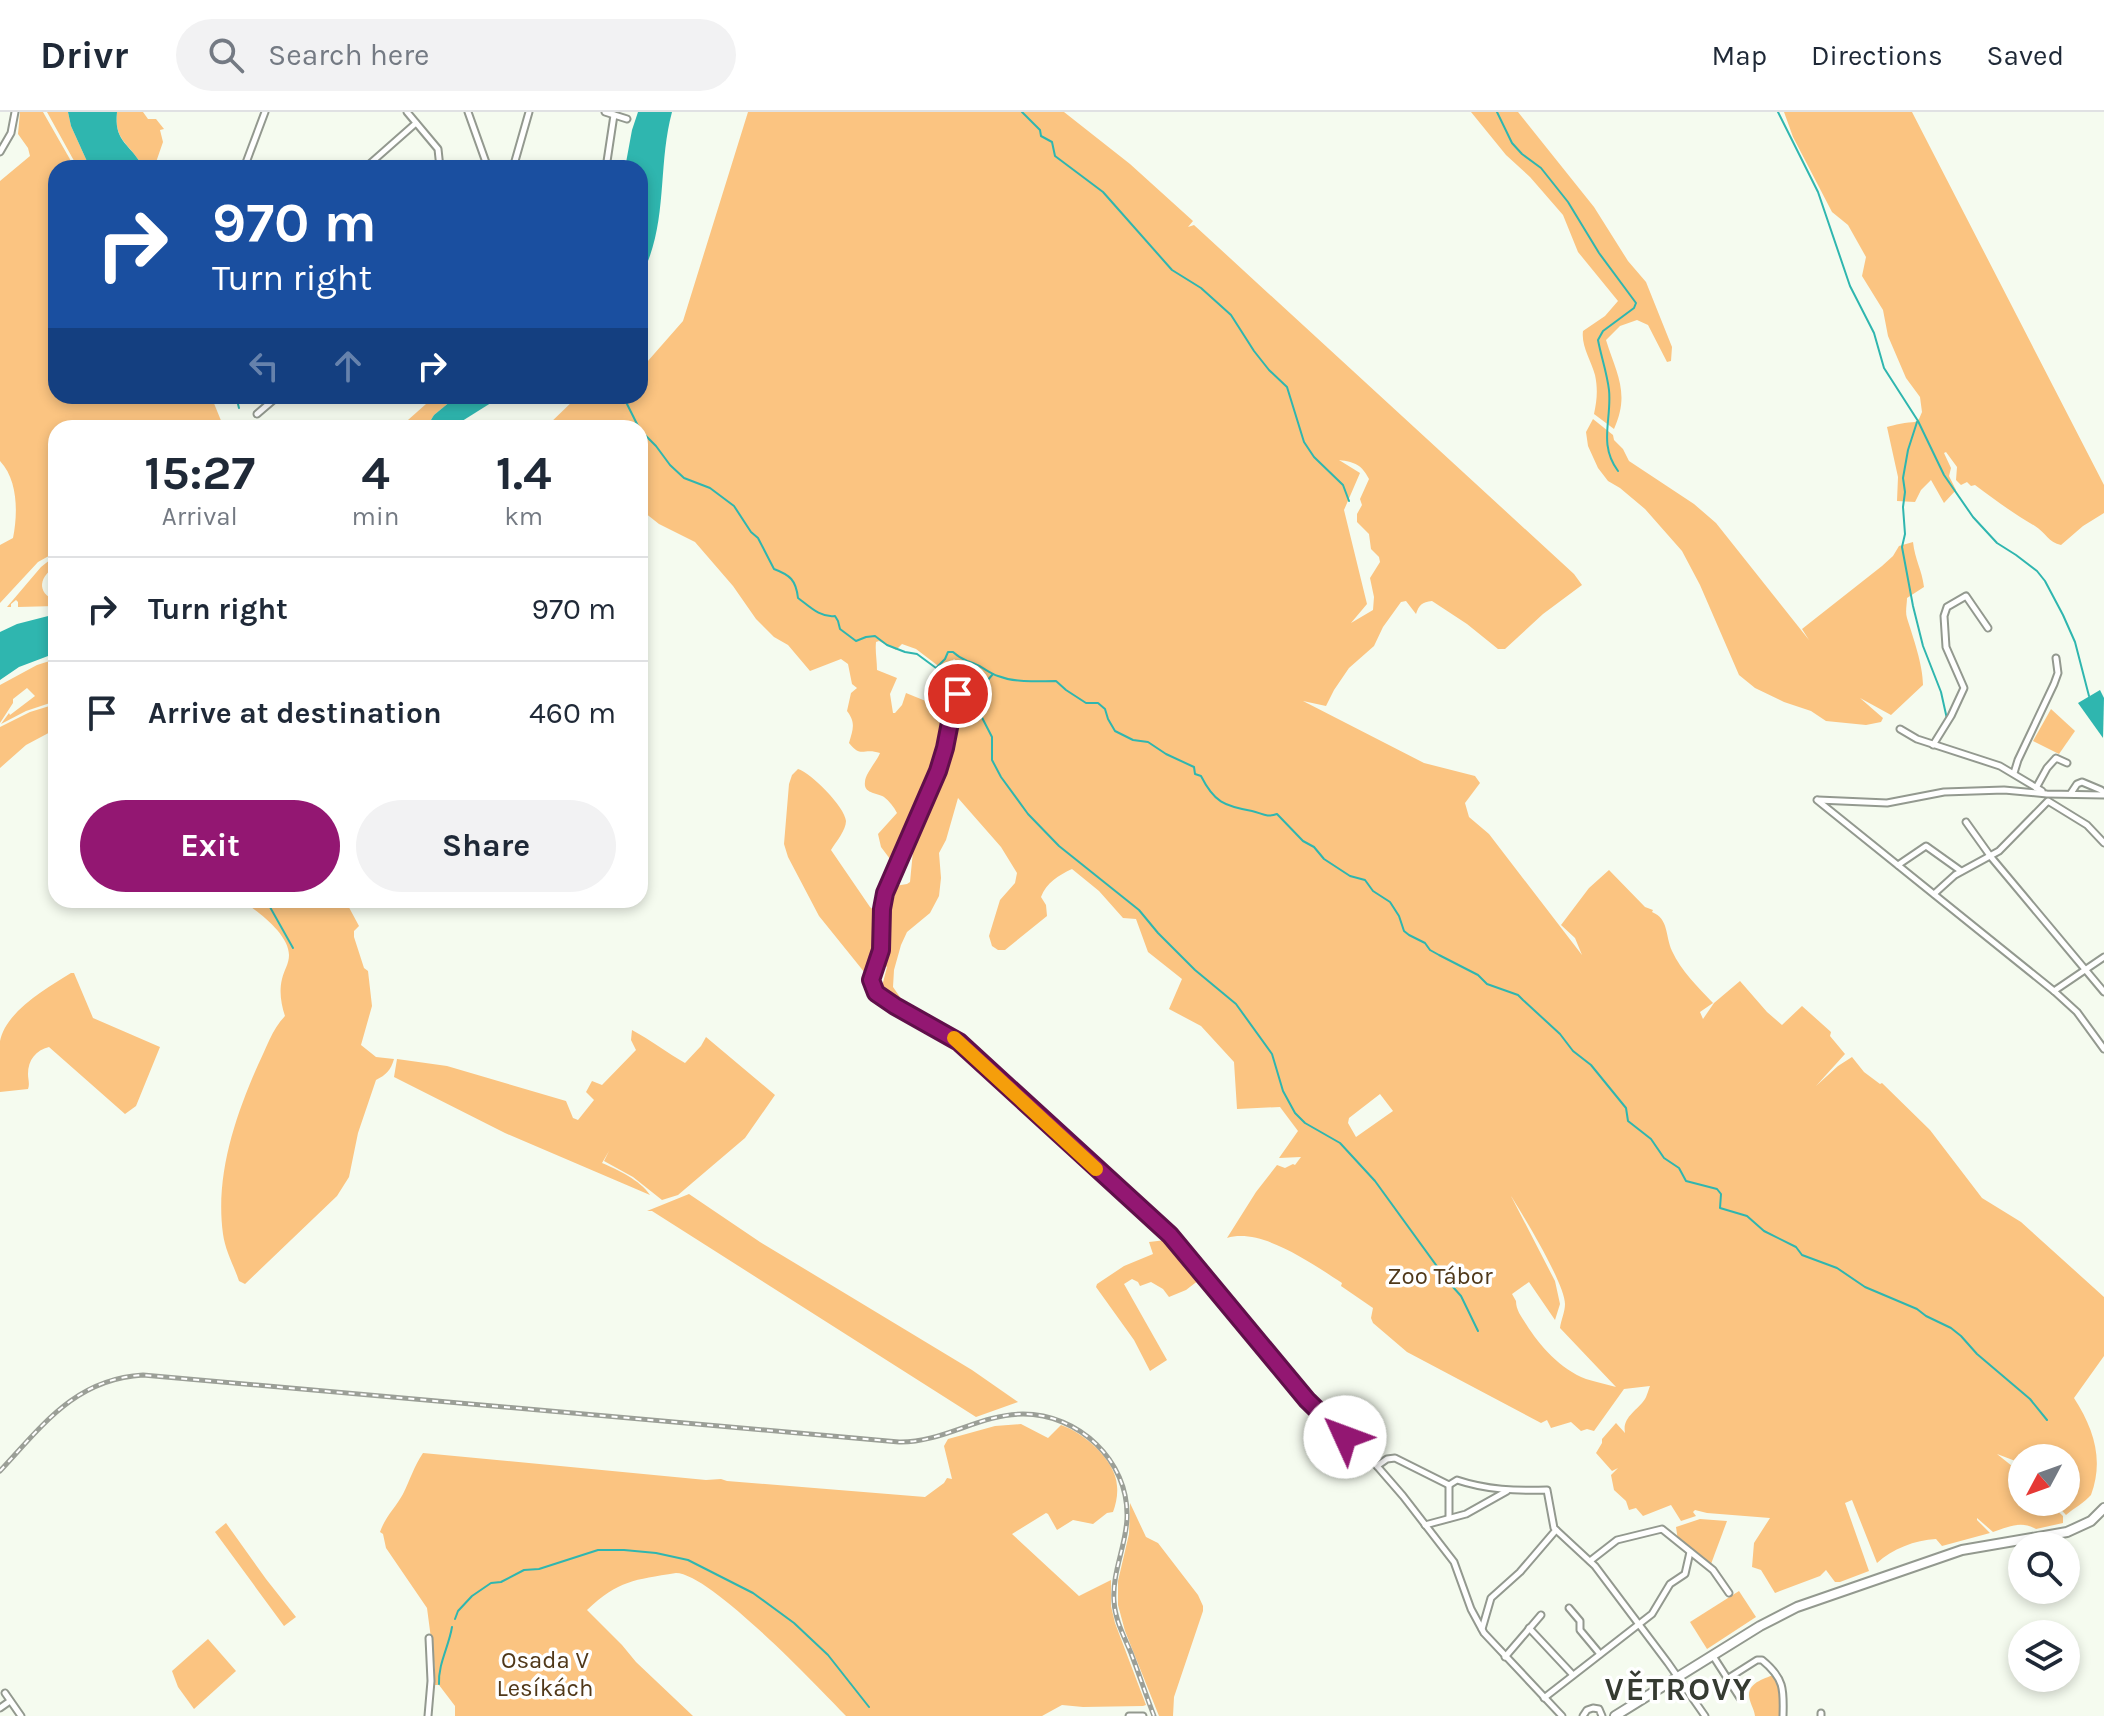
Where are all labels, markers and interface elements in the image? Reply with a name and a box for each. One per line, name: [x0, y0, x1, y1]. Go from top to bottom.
search box: [176, 19, 736, 91]
text: Drivr: [40, 33, 128, 78]
icon: search: [204, 33, 248, 77]
text: Search here: [268, 37, 429, 73]
text: Map: [1712, 39, 1767, 72]
text: Directions: [1811, 39, 1943, 72]
text: Saved: [1987, 39, 2064, 72]
text: 970 m: [212, 190, 377, 255]
icon: right: [80, 192, 184, 296]
text: Turn right: [212, 257, 372, 299]
icon: left: [242, 344, 286, 388]
icon: ahead: [326, 344, 370, 388]
icon: right: [410, 344, 454, 388]
text: 15:27: [144, 445, 255, 501]
text: 4: [361, 445, 390, 501]
text: 1.4: [496, 445, 552, 501]
text: Arrival: [162, 501, 238, 532]
text: min: [352, 501, 399, 532]
text: km: [504, 501, 543, 532]
icon: right: [80, 587, 124, 631]
text: Turn right: [148, 591, 288, 627]
text: 970 m: [532, 591, 616, 627]
pin: [924, 660, 992, 728]
icon: arrive: [936, 672, 980, 716]
icon: arrive: [80, 691, 124, 735]
text: Arrive at destination: [148, 695, 442, 731]
text: 460 m: [529, 695, 616, 731]
button: Exit: [80, 800, 340, 892]
button: Share: [356, 800, 616, 892]
park label: Zoo Tábor: [1387, 1262, 1493, 1290]
position arrow: [1303, 1395, 1387, 1479]
north arrow: [2008, 1444, 2080, 1516]
map controls: [2008, 1444, 2080, 1692]
button: search: [2008, 1532, 2080, 1604]
button: layers: [2008, 1620, 2080, 1692]
park label: Osada V Lesíkách: [497, 1646, 593, 1702]
district label: VĚTROVY: [1604, 1670, 1754, 1708]

